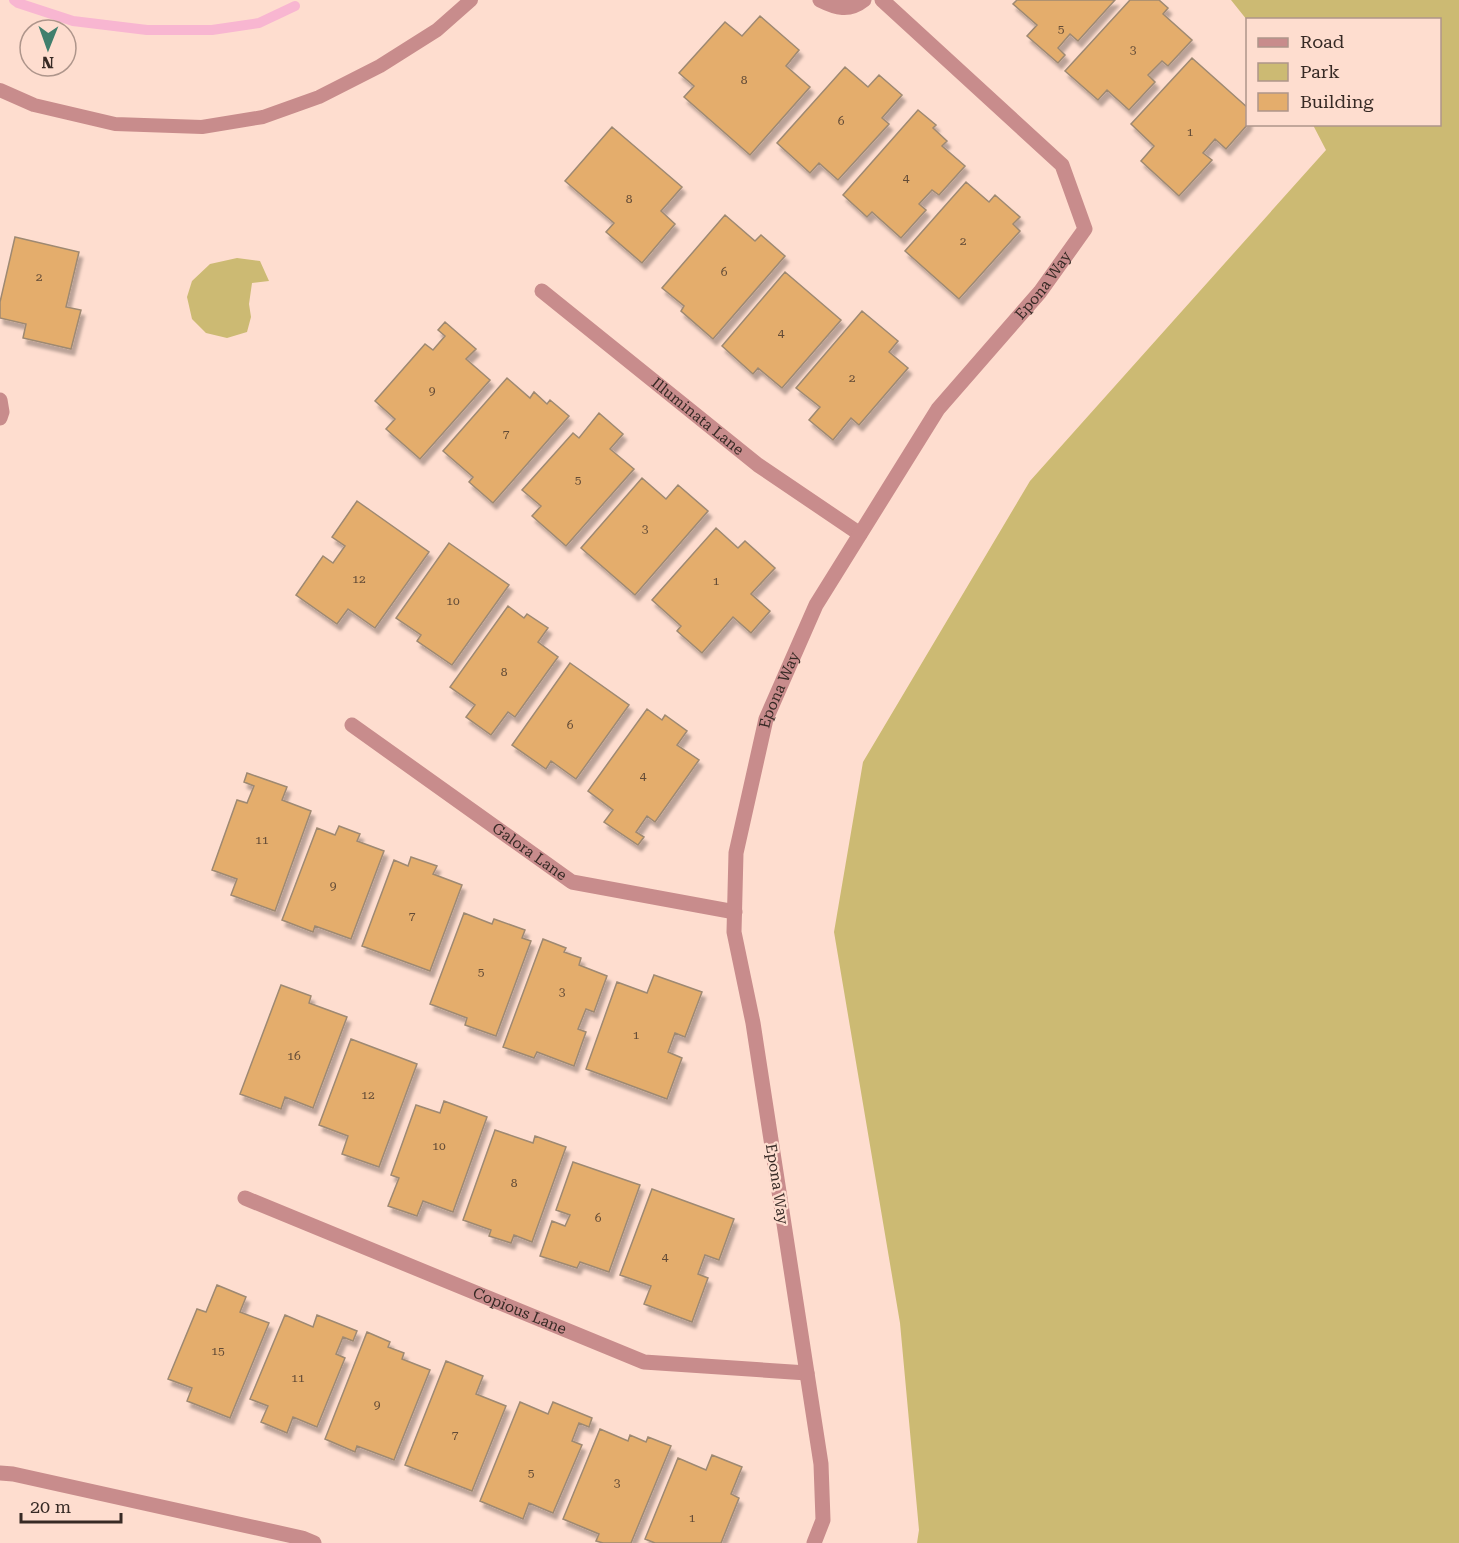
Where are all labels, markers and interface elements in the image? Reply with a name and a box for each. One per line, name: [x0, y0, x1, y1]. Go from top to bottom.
north arrow: [18, 18, 78, 78]
legend: [1246, 18, 1441, 126]
house number: 5: [1058, 22, 1065, 36]
text: Road: [1300, 31, 1345, 52]
house number: 3: [1130, 43, 1137, 57]
text: N: [41, 53, 54, 72]
text: Park: [1300, 61, 1340, 82]
house number: 8: [741, 73, 748, 87]
text: Building: [1300, 91, 1374, 112]
house number: 6: [838, 114, 845, 128]
house number: 1: [1187, 125, 1194, 139]
house number: 4: [903, 171, 910, 185]
house number: 8: [626, 192, 633, 206]
house number: 2: [960, 234, 967, 248]
street label: Epona Way: [1011, 248, 1075, 323]
house number: 6: [721, 265, 728, 279]
house number: 2: [36, 270, 43, 284]
house number: 4: [778, 326, 785, 340]
house number: 2: [849, 371, 856, 385]
street label: Illuminata Lane: [648, 374, 748, 459]
house number: 9: [429, 384, 436, 398]
house number: 7: [503, 427, 510, 441]
house number: 5: [575, 473, 582, 487]
house number: 3: [642, 522, 649, 536]
house number: 12: [352, 572, 366, 586]
house number: 1: [713, 574, 720, 588]
house number: 10: [446, 594, 460, 608]
street label: Epona Way: [755, 649, 803, 730]
house number: 8: [501, 665, 508, 679]
house number: 6: [567, 718, 574, 732]
house number: 4: [640, 769, 647, 783]
street label: Galora Lane: [489, 819, 570, 884]
house number: 11: [255, 833, 269, 847]
house number: 9: [330, 879, 337, 893]
house number: 7: [409, 909, 416, 923]
house number: 5: [478, 965, 485, 979]
house number: 3: [559, 985, 566, 999]
house number: 1: [633, 1028, 640, 1042]
house number: 16: [287, 1049, 301, 1063]
house number: 12: [361, 1088, 375, 1102]
house number: 10: [432, 1139, 446, 1153]
street label: Epona Way: [762, 1142, 792, 1226]
house number: 8: [511, 1176, 518, 1190]
house number: 6: [595, 1211, 602, 1225]
house number: 4: [662, 1250, 669, 1264]
street label: Copious Lane: [470, 1284, 569, 1338]
house number: 15: [211, 1344, 225, 1358]
house number: 11: [291, 1371, 305, 1385]
house number: 9: [374, 1398, 381, 1412]
house number: 7: [452, 1428, 459, 1442]
house number: 5: [528, 1466, 535, 1480]
house number: 3: [614, 1476, 621, 1490]
scale bar: [21, 1486, 122, 1524]
text: 20 m: [30, 1496, 71, 1517]
house number: 1: [689, 1511, 696, 1525]

